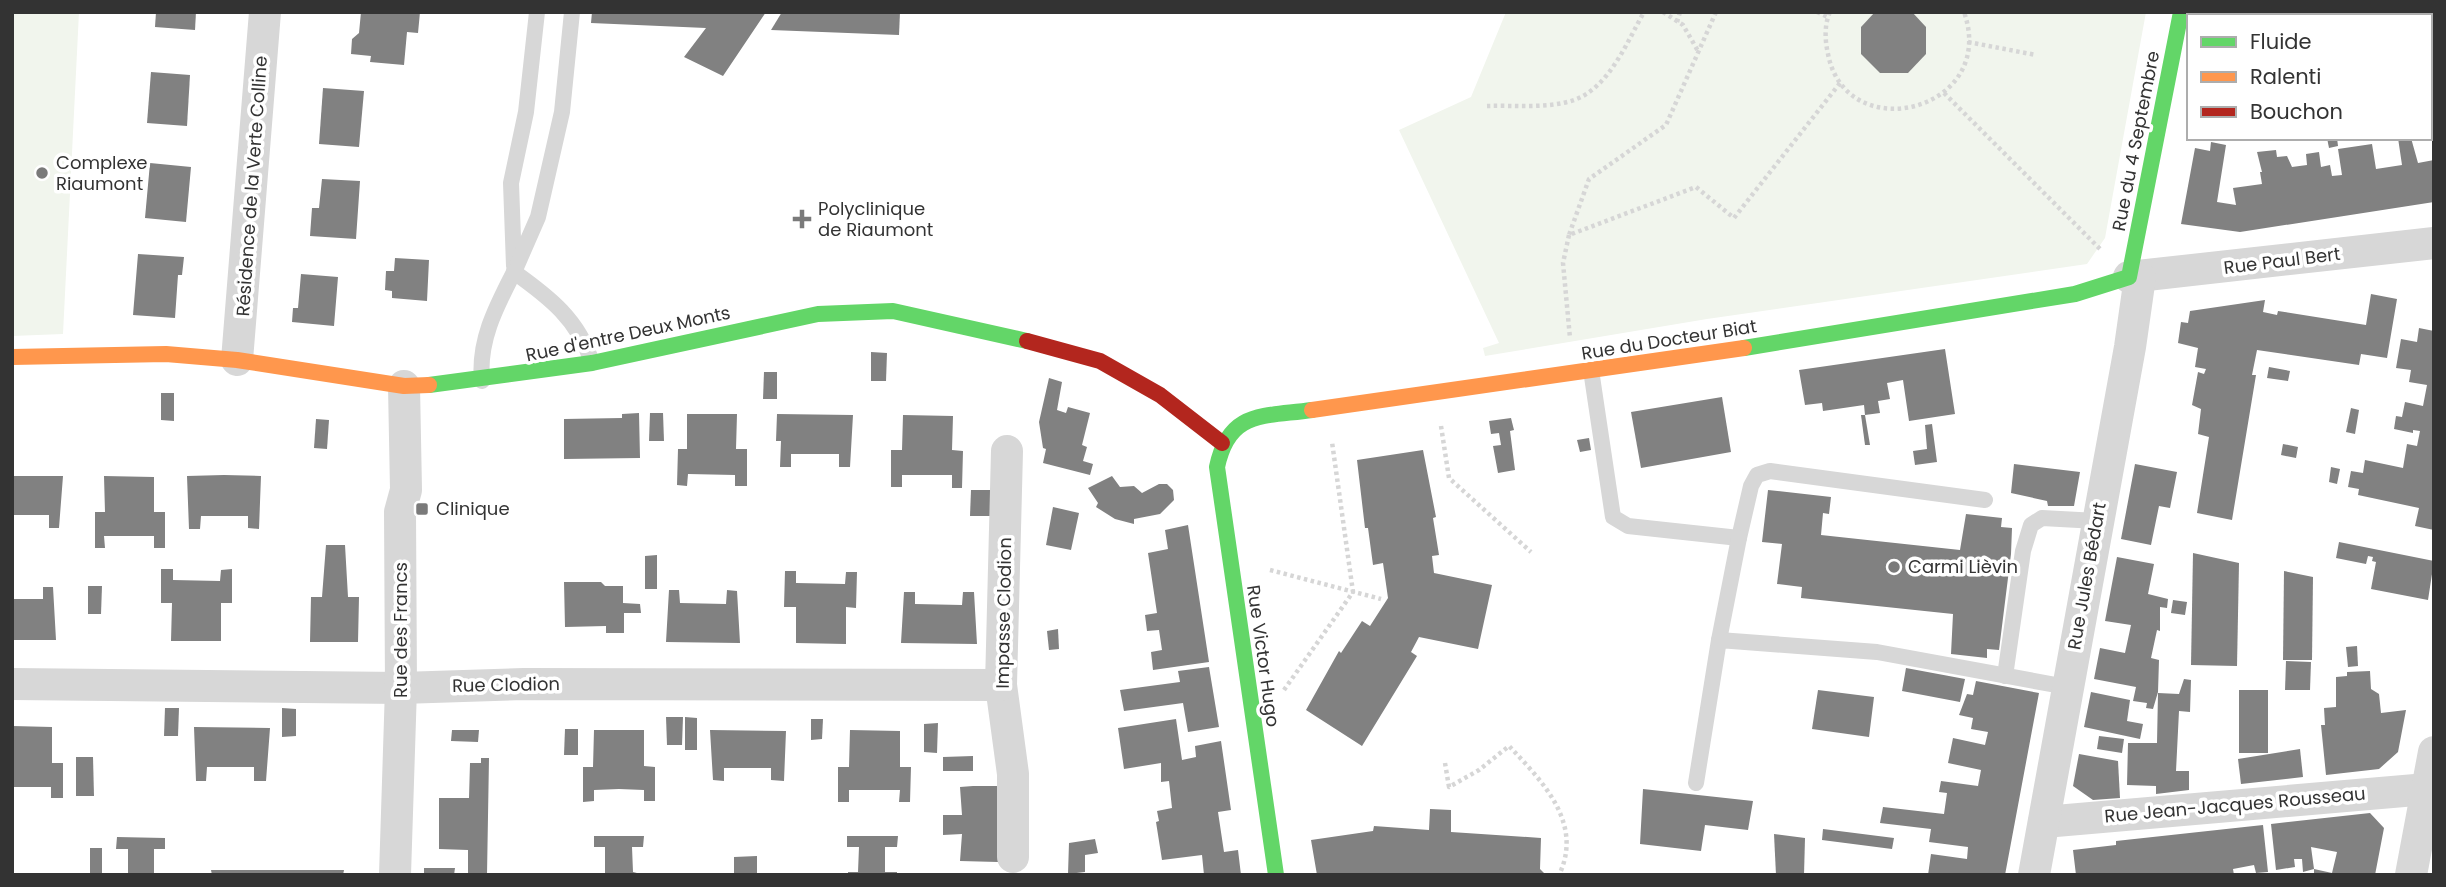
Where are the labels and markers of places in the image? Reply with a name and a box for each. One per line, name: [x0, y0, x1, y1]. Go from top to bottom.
place label: Complexe Riaumont: [56, 150, 148, 196]
marker: Complexe Riaumont: [34, 165, 50, 181]
place label: Polyclinique de Riaumont: [818, 196, 933, 242]
marker: Polyclinique de Riaumont: [792, 209, 812, 229]
place label: Clinique: [436, 496, 510, 521]
marker: Clinique: [414, 501, 430, 517]
place label: Carmi Lièvin: [1908, 554, 2018, 579]
marker: Carmi Lièvin: [1886, 559, 1902, 575]

